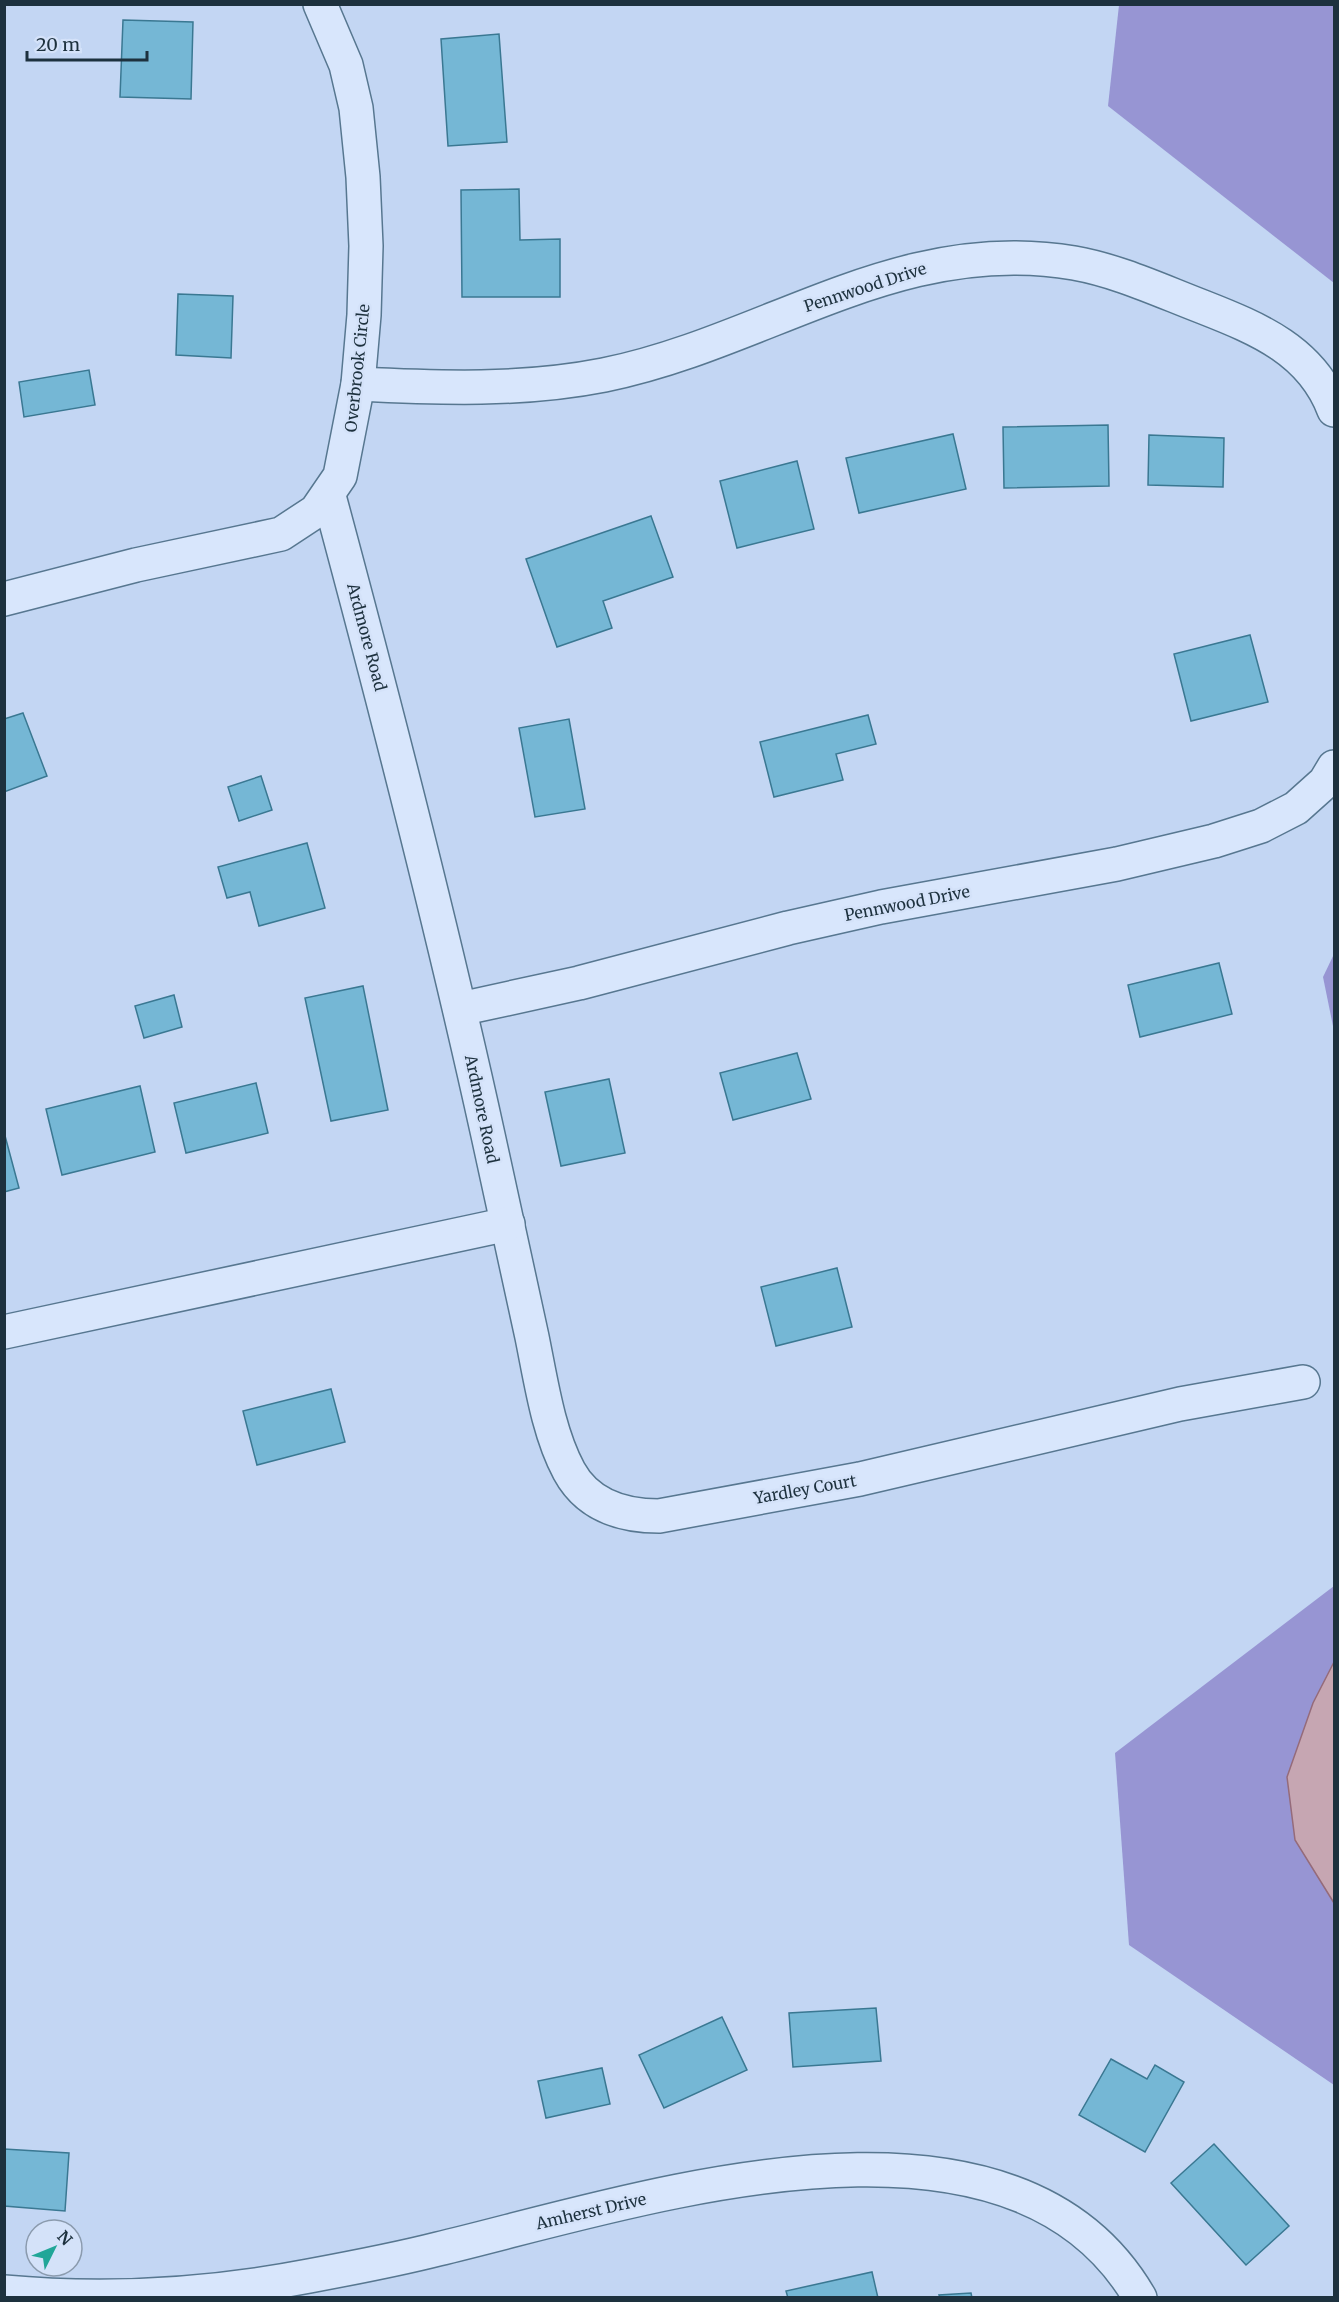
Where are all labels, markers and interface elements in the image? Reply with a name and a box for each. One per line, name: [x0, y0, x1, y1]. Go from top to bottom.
scale bar: [27, 24, 147, 62]
text: 20 m: [36, 33, 80, 56]
street label: Pennwood Drive: [801, 258, 929, 316]
street label: Overbrook Circle: [340, 303, 374, 433]
street label: Ardmore Road: [343, 580, 391, 693]
street label: Pennwood Drive: [843, 881, 971, 925]
street label: Ardmore Road: [461, 1052, 503, 1166]
street label: Yardley Court: [751, 1470, 859, 1508]
street label: Amherst Drive: [533, 2189, 648, 2234]
north arrow: [24, 2218, 84, 2278]
text: N: [53, 2226, 77, 2249]

